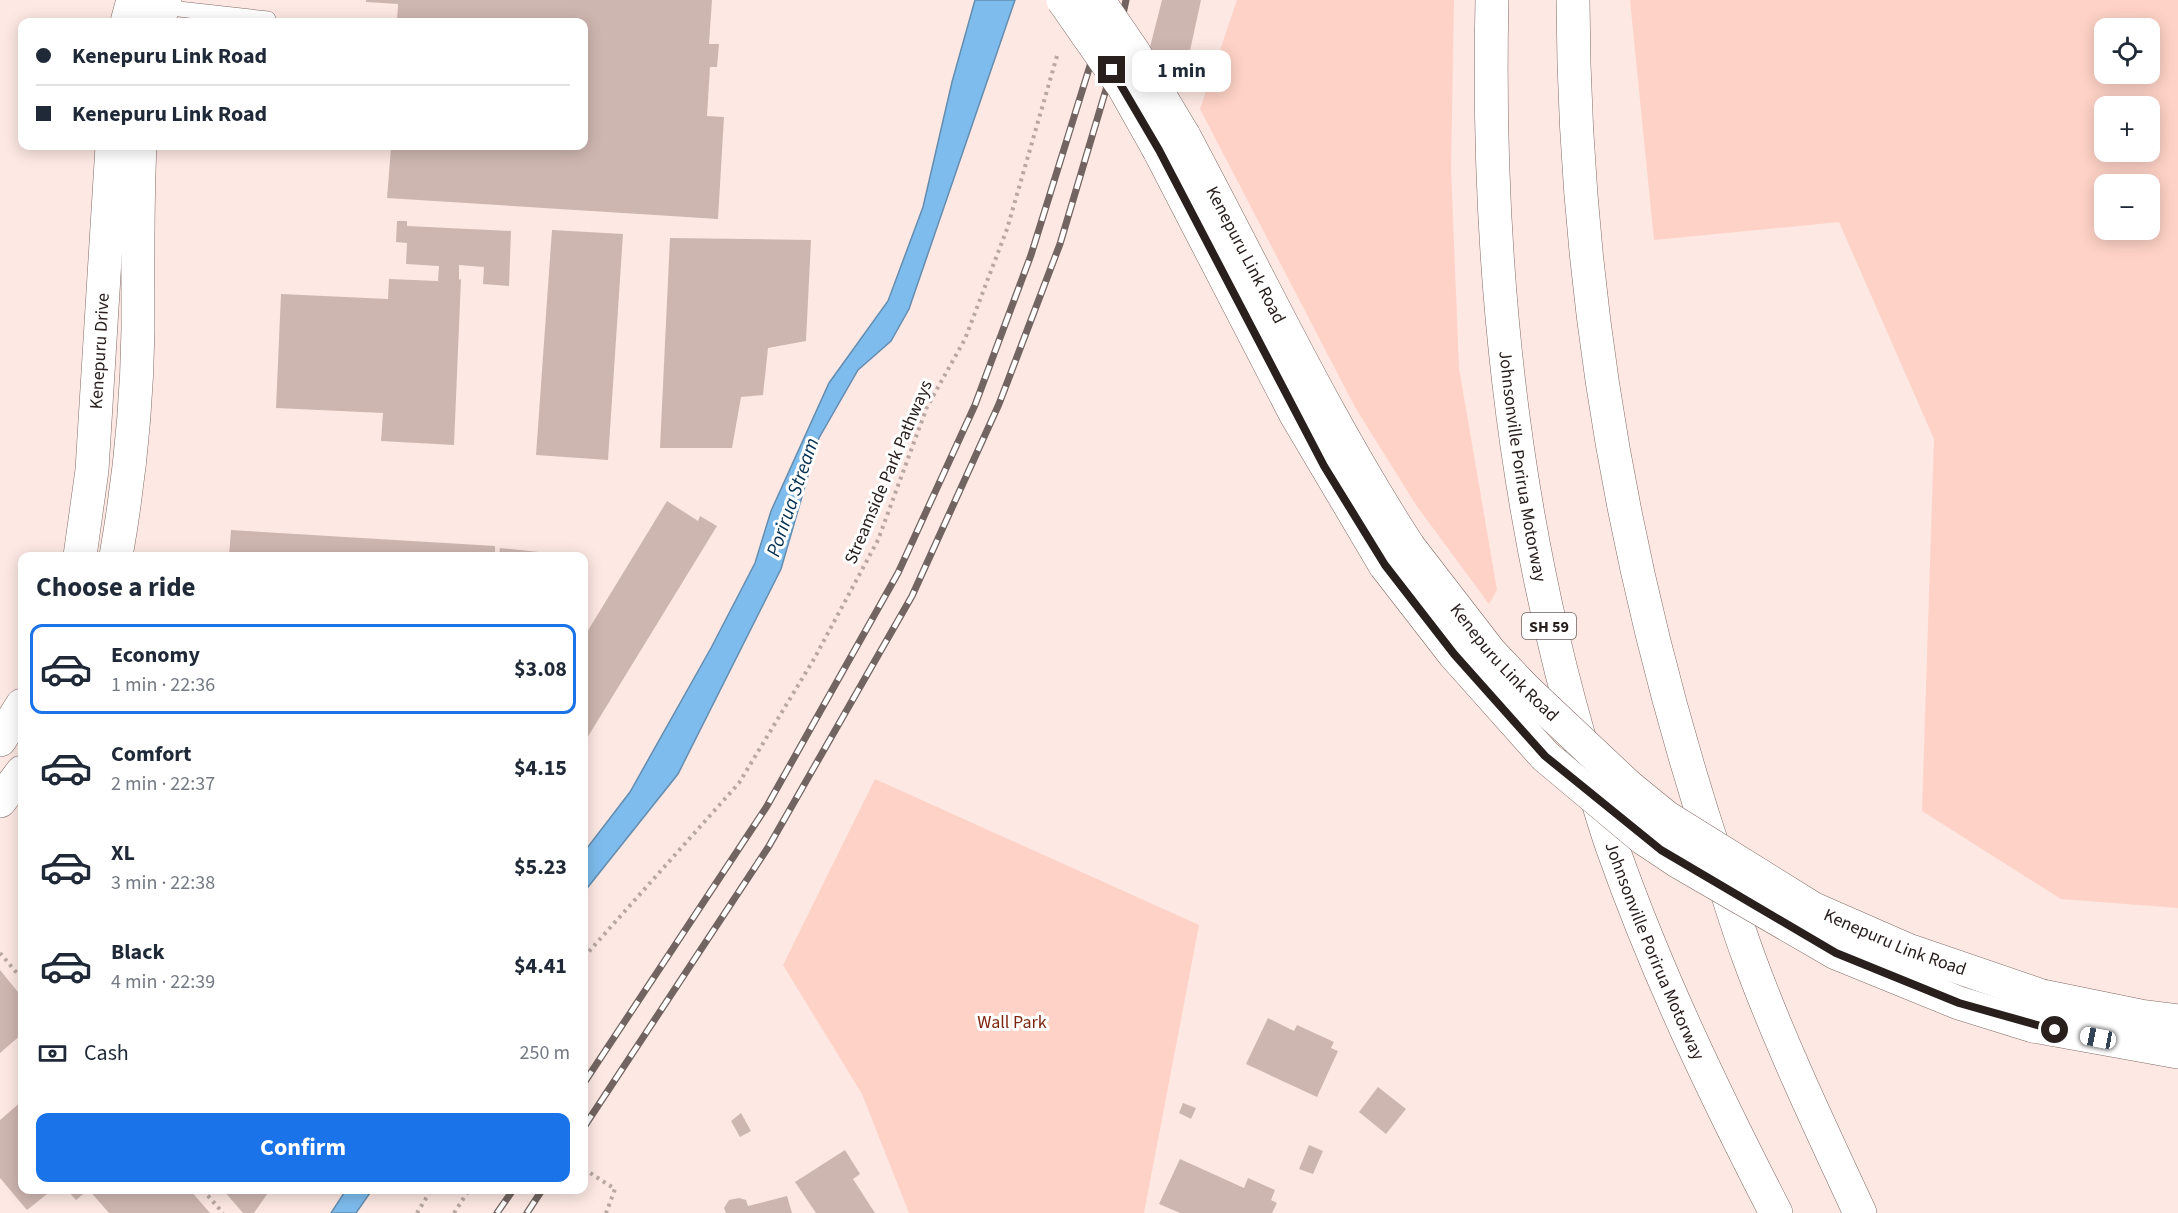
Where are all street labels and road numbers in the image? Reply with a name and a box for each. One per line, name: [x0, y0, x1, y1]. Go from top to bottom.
street label: Kenepuru Link Road: [1200, 182, 1292, 328]
street label: Kenepuru Drive: [84, 292, 116, 410]
street label: Johnsonville Porirua Motorway: [1492, 349, 1553, 585]
street label: Streamside Park Pathways: [838, 376, 939, 568]
street label: Kenepuru Link Road: [1444, 598, 1564, 727]
road number: SH 59: [1522, 613, 1576, 639]
street label: Johnsonville Porirua Motorway: [1598, 839, 1711, 1065]
street label: Kenepuru Link Road: [1820, 903, 1970, 982]

